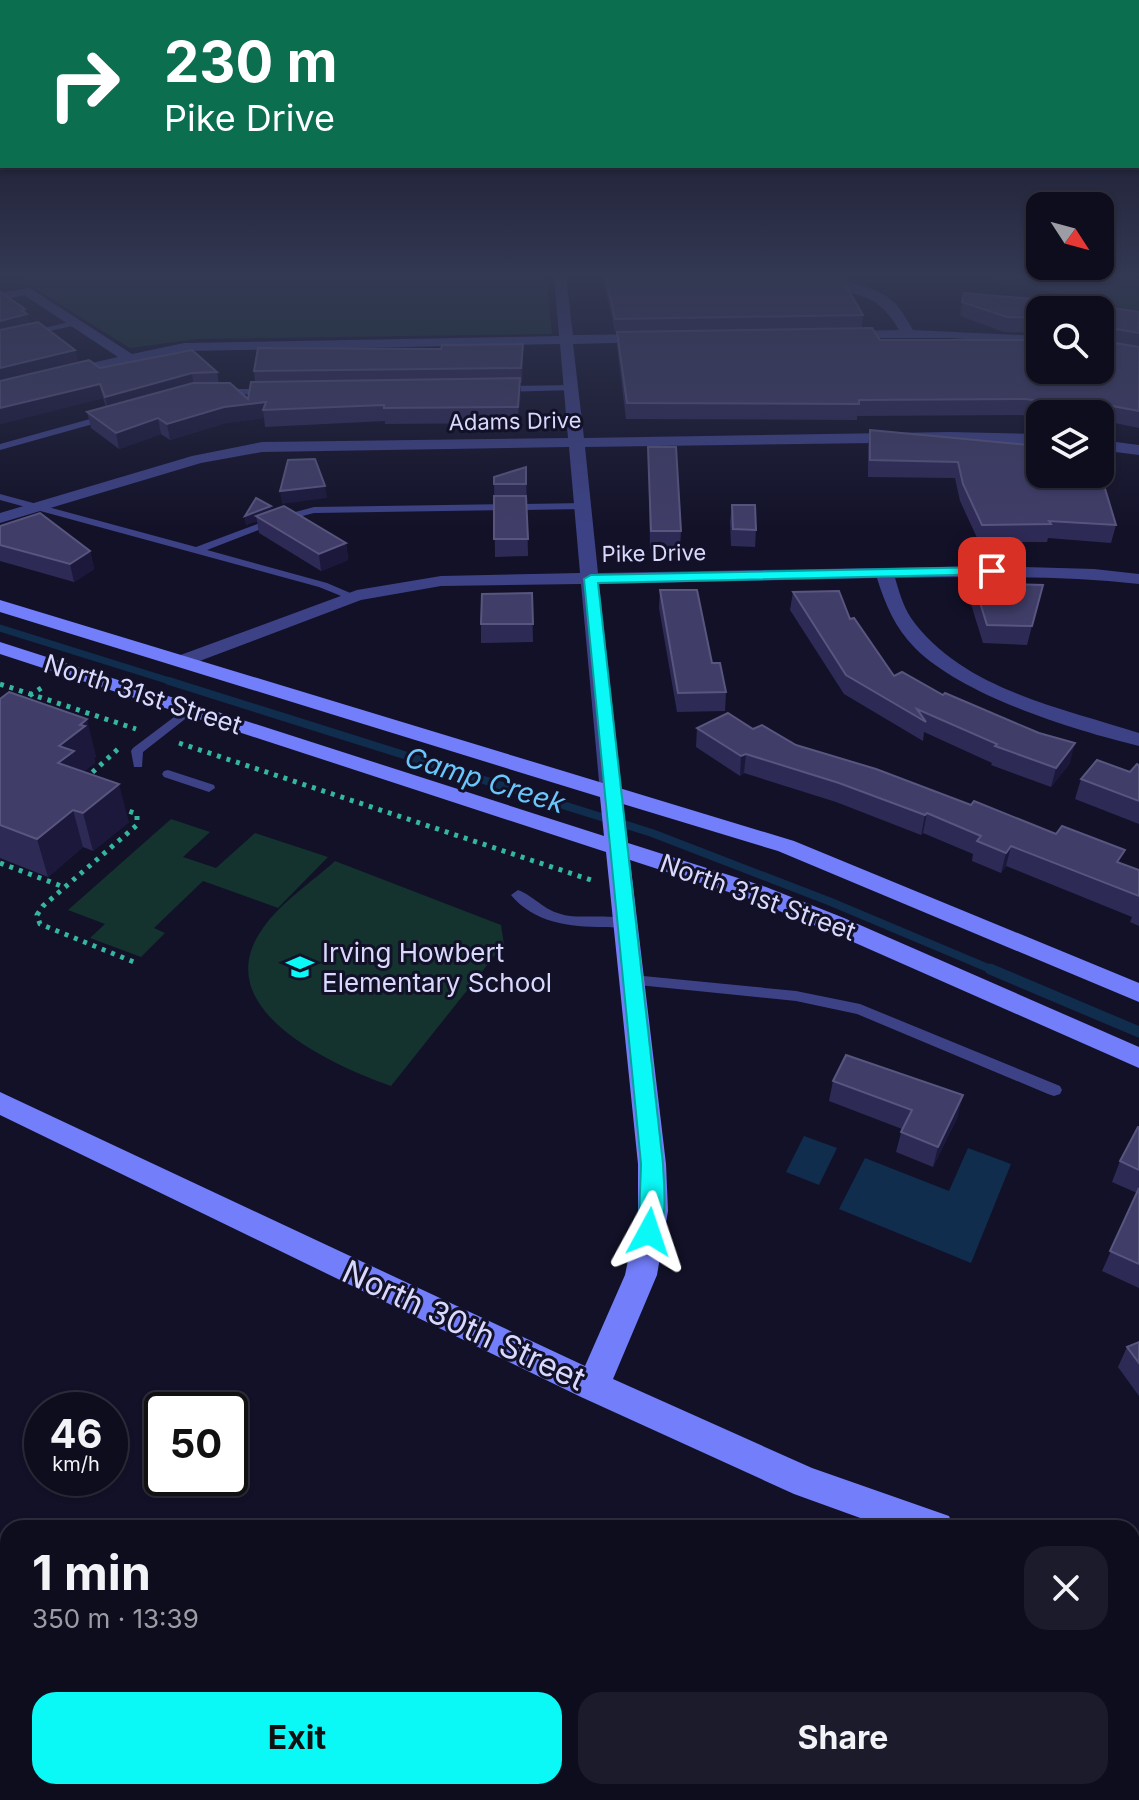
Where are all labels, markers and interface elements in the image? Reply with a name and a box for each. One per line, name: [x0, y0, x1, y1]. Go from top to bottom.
text: 230 m: [164, 28, 338, 96]
icon: right: [32, 32, 136, 136]
text: Pike Drive: [164, 96, 335, 140]
north arrow: [1026, 192, 1114, 280]
map controls: [1026, 192, 1114, 488]
button: search: [1026, 296, 1114, 384]
button: layers: [1026, 400, 1114, 488]
street label: Adams Drive: [448, 407, 582, 435]
pin: [958, 537, 1026, 605]
street label: Pike Drive: [601, 539, 707, 567]
icon: arrive: [970, 549, 1014, 593]
street label: North 31st Street: [40, 647, 246, 741]
water label: Camp Creek: [401, 740, 570, 821]
street label: North 31st Street: [656, 847, 860, 947]
place label: Irving Howbert Elementary School: [322, 937, 552, 998]
school or university icon: Irving Howbert Elementary School: [285, 952, 315, 982]
position arrow: [607, 1190, 691, 1274]
street label: North 30th Street: [336, 1252, 592, 1398]
speed limit sign: 50: [144, 1392, 248, 1496]
text: 46: [49, 1409, 103, 1458]
text: km/h: [52, 1452, 100, 1476]
text: 1 min: [32, 1543, 151, 1602]
button: close: [1024, 1546, 1108, 1630]
text: 350 m · 13:39: [32, 1603, 199, 1634]
button: Exit: [32, 1692, 562, 1784]
button: Share: [578, 1692, 1108, 1784]

